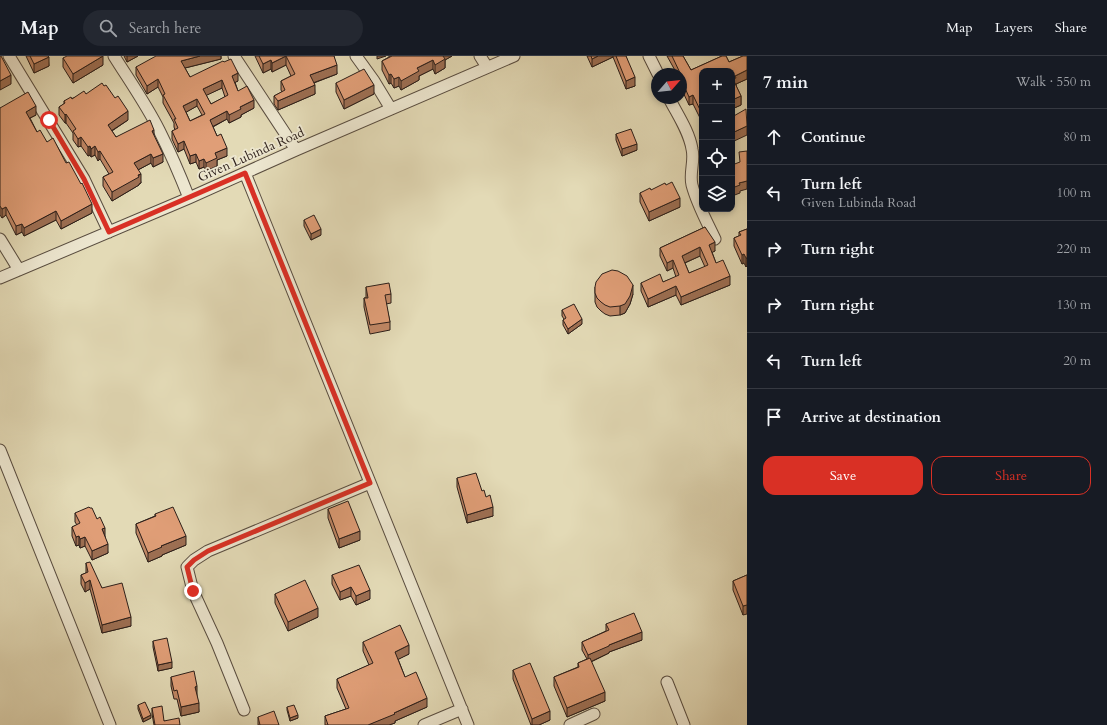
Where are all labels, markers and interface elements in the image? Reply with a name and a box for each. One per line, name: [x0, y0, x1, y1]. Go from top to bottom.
search box: [83, 10, 363, 46]
text: Map: [20, 15, 59, 41]
icon: search: [97, 17, 119, 39]
text: Search here: [129, 18, 201, 38]
text: Map: [946, 18, 973, 37]
text: Layers: [995, 18, 1033, 37]
text: Share: [1055, 18, 1087, 37]
north arrow: [651, 68, 687, 104]
map controls: [699, 68, 735, 212]
button: +: [699, 68, 735, 104]
text: 7 min: [763, 71, 808, 94]
text: Walk · 550 m: [1016, 73, 1091, 91]
button: −: [699, 104, 735, 140]
route start: [40, 111, 58, 129]
street label: Given Lubinda Road: [195, 123, 307, 187]
icon: ahead: [763, 126, 785, 148]
text: Continue: [801, 127, 866, 147]
text: 80 m: [1063, 128, 1091, 146]
button: locate: [699, 140, 735, 176]
text: Turn left: [801, 174, 862, 194]
button: layers: [699, 176, 735, 212]
icon: left: [763, 182, 785, 204]
text: 100 m: [1057, 184, 1091, 202]
text: Given Lubinda Road: [801, 194, 916, 212]
icon: right: [763, 238, 785, 260]
text: Turn right: [801, 239, 874, 259]
text: 220 m: [1057, 240, 1091, 258]
icon: right: [763, 294, 785, 316]
text: Turn right: [801, 295, 874, 315]
text: 130 m: [1057, 296, 1091, 314]
icon: left: [763, 350, 785, 372]
text: Turn left: [801, 351, 862, 371]
text: 20 m: [1063, 352, 1091, 370]
icon: arrive: [763, 406, 785, 428]
text: Arrive at destination: [801, 407, 941, 427]
button: Save: [763, 456, 923, 495]
button: Share: [931, 456, 1091, 495]
route end: [184, 582, 202, 600]

